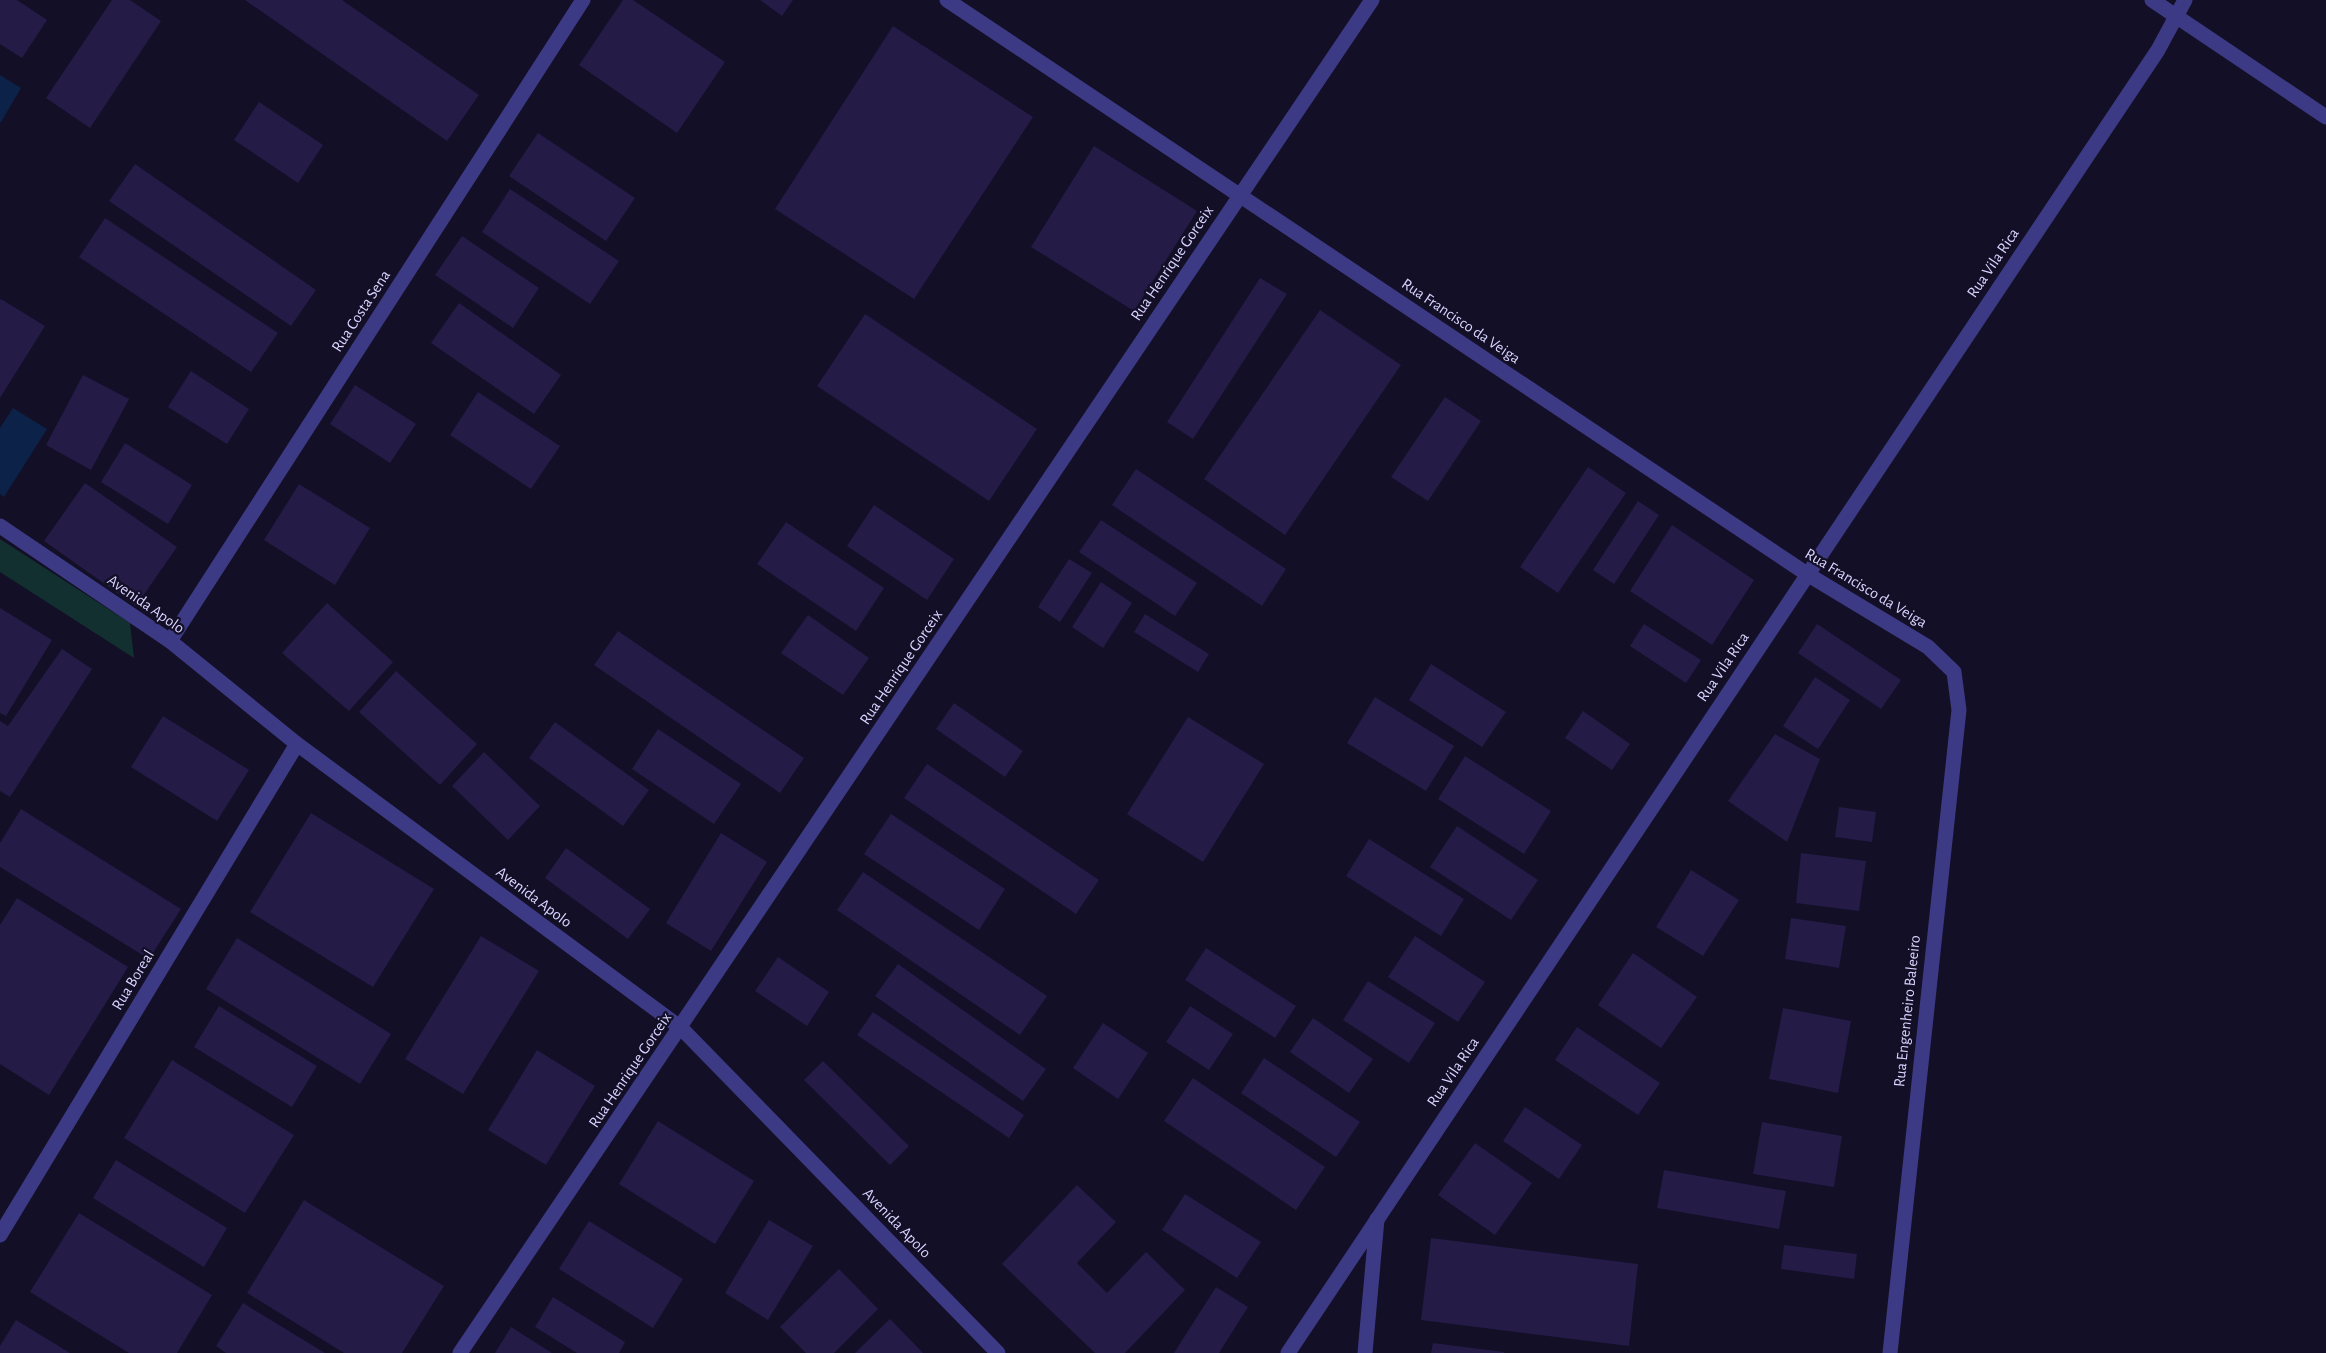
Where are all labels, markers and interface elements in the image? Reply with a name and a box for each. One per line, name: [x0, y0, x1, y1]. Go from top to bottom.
street label: Rua Henrique Gorceix: [1128, 203, 1216, 323]
street label: Rua Vila Rica: [1964, 225, 2022, 301]
street label: Rua Costa Sena: [329, 267, 393, 355]
street label: Rua Francisco da Veiga: [1399, 275, 1523, 367]
street label: Rua Francisco da Veiga: [1802, 545, 1930, 631]
street label: Avenida Apolo: [105, 572, 188, 636]
street label: Rua Henrique Gorceix: [857, 607, 945, 727]
street label: Rua Vila Rica: [1694, 629, 1752, 705]
street label: Avenida Apolo: [493, 864, 575, 931]
street label: Rua Engenheiro Baleeiro: [1891, 934, 1923, 1088]
street label: Rua Boreal: [109, 947, 157, 1013]
street label: Rua Henrique Gorceix: [586, 1010, 674, 1130]
street label: Rua Vila Rica: [1424, 1034, 1482, 1110]
street label: Avenida Apolo: [860, 1185, 934, 1261]

